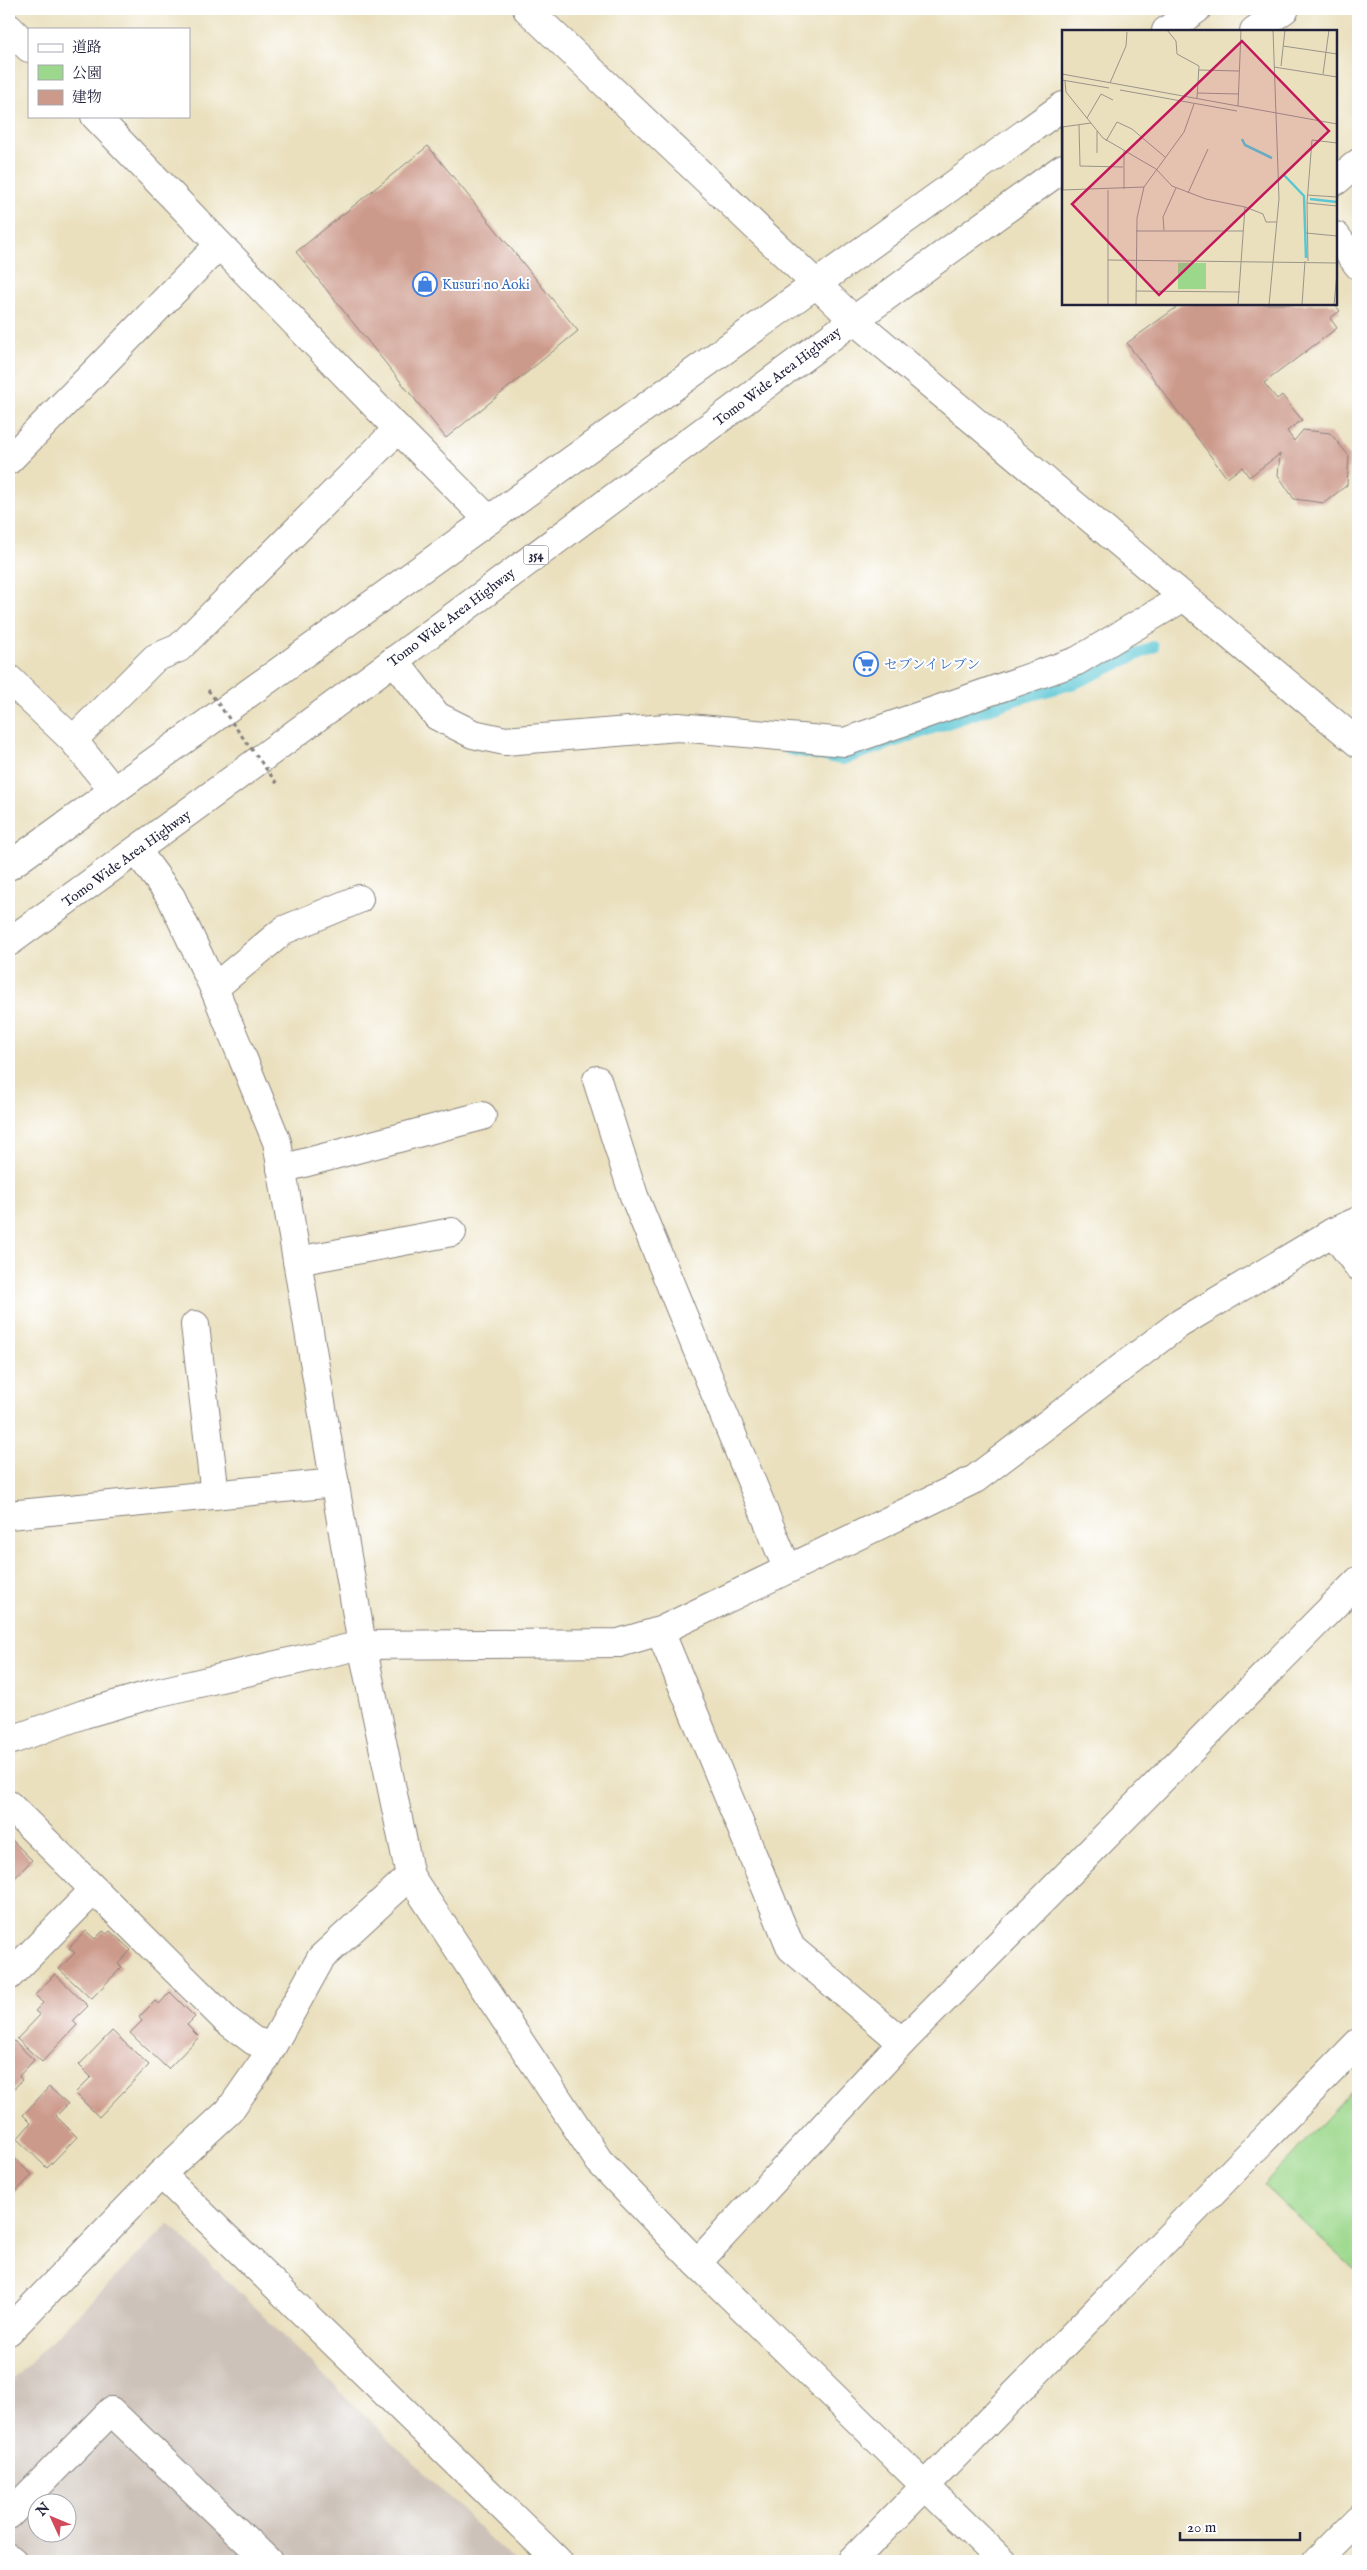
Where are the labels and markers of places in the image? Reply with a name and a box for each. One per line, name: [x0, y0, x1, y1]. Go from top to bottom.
shop icon: Kusuri no Aoki: [412, 271, 438, 297]
place label: Kusuri no Aoki: [442, 276, 530, 294]
supermarket icon: セブンイレブン: [853, 651, 879, 677]
place label: セブンイレブン: [884, 656, 980, 674]

